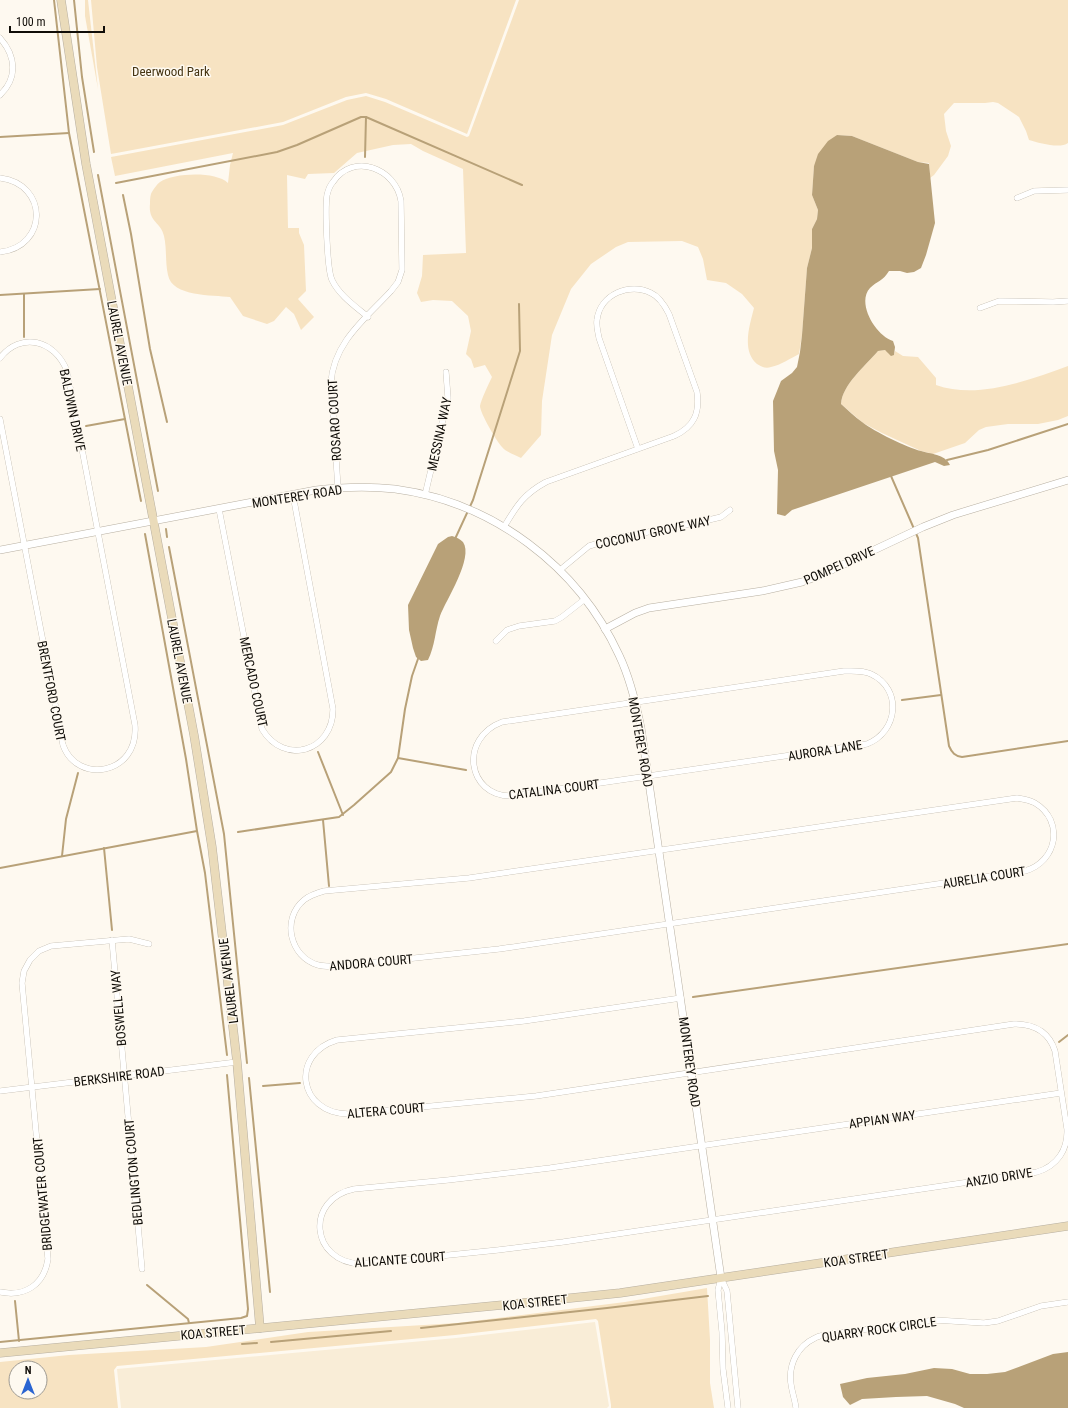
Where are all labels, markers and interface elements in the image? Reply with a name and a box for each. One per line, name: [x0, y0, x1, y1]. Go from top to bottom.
scale bar: [10, 8, 104, 34]
text: 100 m: [16, 15, 46, 29]
park label: Deerwood Park: [132, 64, 210, 79]
street label: LAUREL AVENUE: [104, 299, 135, 387]
street label: BALDWIN DRIVE: [56, 368, 89, 453]
street label: ROSARO COURT: [325, 378, 344, 461]
street label: MESSINA WAY: [424, 396, 455, 472]
street label: MONTEREY ROAD: [251, 482, 343, 511]
street label: COCONUT GROVE WAY: [594, 513, 712, 552]
street label: POMPEI DRIVE: [801, 543, 877, 588]
street label: LAUREL AVENUE: [164, 617, 195, 705]
street label: MERCADO COURT: [237, 636, 270, 729]
street label: BRENTFORD COURT: [34, 640, 69, 743]
street label: MONTEREY ROAD: [625, 696, 656, 788]
street label: AURORA LANE: [787, 737, 863, 764]
street label: CATALINA COURT: [508, 776, 601, 803]
street label: AURELIA COURT: [942, 864, 1027, 891]
street label: LAUREL AVENUE: [216, 937, 241, 1025]
street label: ANDORA COURT: [329, 951, 414, 974]
street label: BOSWELL WAY: [108, 969, 129, 1047]
street label: MONTEREY ROAD: [676, 1016, 703, 1108]
street label: BERKSHIRE ROAD: [73, 1063, 165, 1090]
street label: ALTERA COURT: [346, 1100, 426, 1121]
street label: APPIAN WAY: [848, 1107, 917, 1132]
street label: BEDLINGTON COURT: [121, 1118, 146, 1226]
street label: BRIDGEWATER COURT: [30, 1136, 55, 1251]
street label: ANZIO DRIVE: [964, 1165, 1034, 1190]
street label: KOA STREET: [823, 1246, 890, 1270]
street label: ALICANTE COURT: [354, 1249, 446, 1270]
street label: KOA STREET: [502, 1292, 569, 1313]
street label: QUARRY ROCK CIRCLE: [821, 1314, 937, 1345]
street label: KOA STREET: [180, 1322, 246, 1343]
north arrow: [8, 1360, 48, 1400]
text: N: [25, 1364, 32, 1377]

